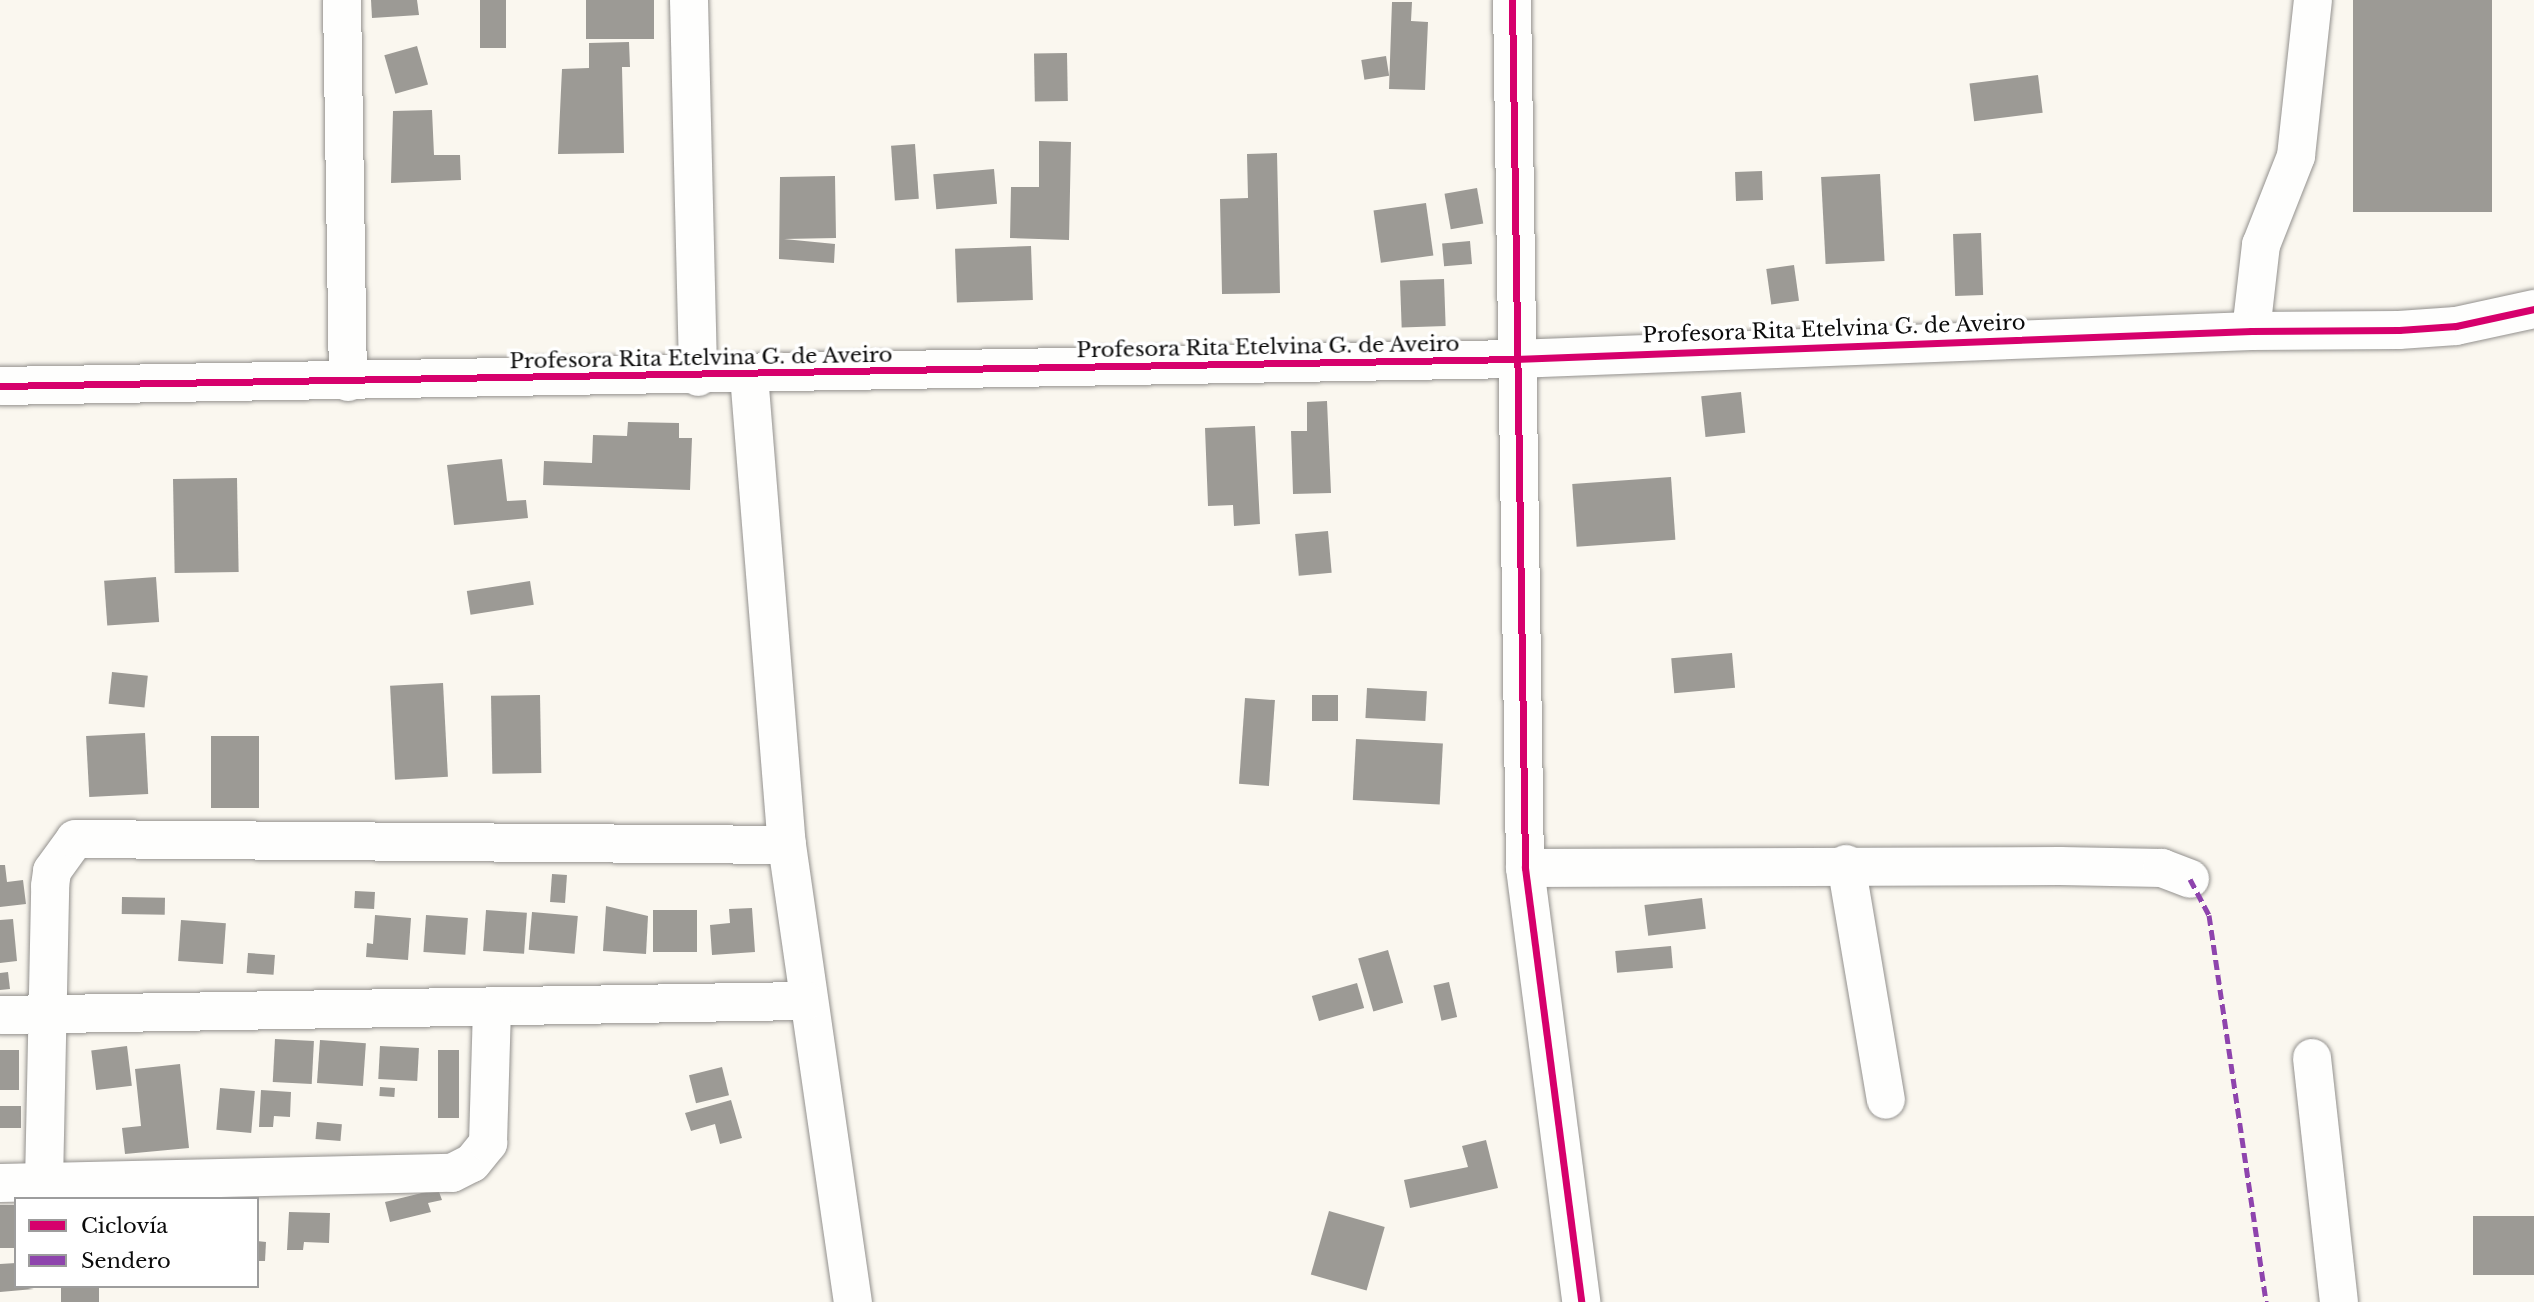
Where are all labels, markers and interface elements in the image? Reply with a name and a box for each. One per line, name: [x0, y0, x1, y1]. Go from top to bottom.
street label: Profesora Rita Etelvina G. de Aveiro: [1641, 310, 2027, 348]
street label: Profesora Rita Etelvina G. de Aveiro: [1075, 331, 1461, 363]
street label: Profesora Rita Etelvina G. de Aveiro: [508, 342, 894, 374]
legend: [14, 1197, 259, 1288]
text: Ciclovía: [81, 1213, 168, 1239]
text: Sendero: [81, 1248, 171, 1274]

